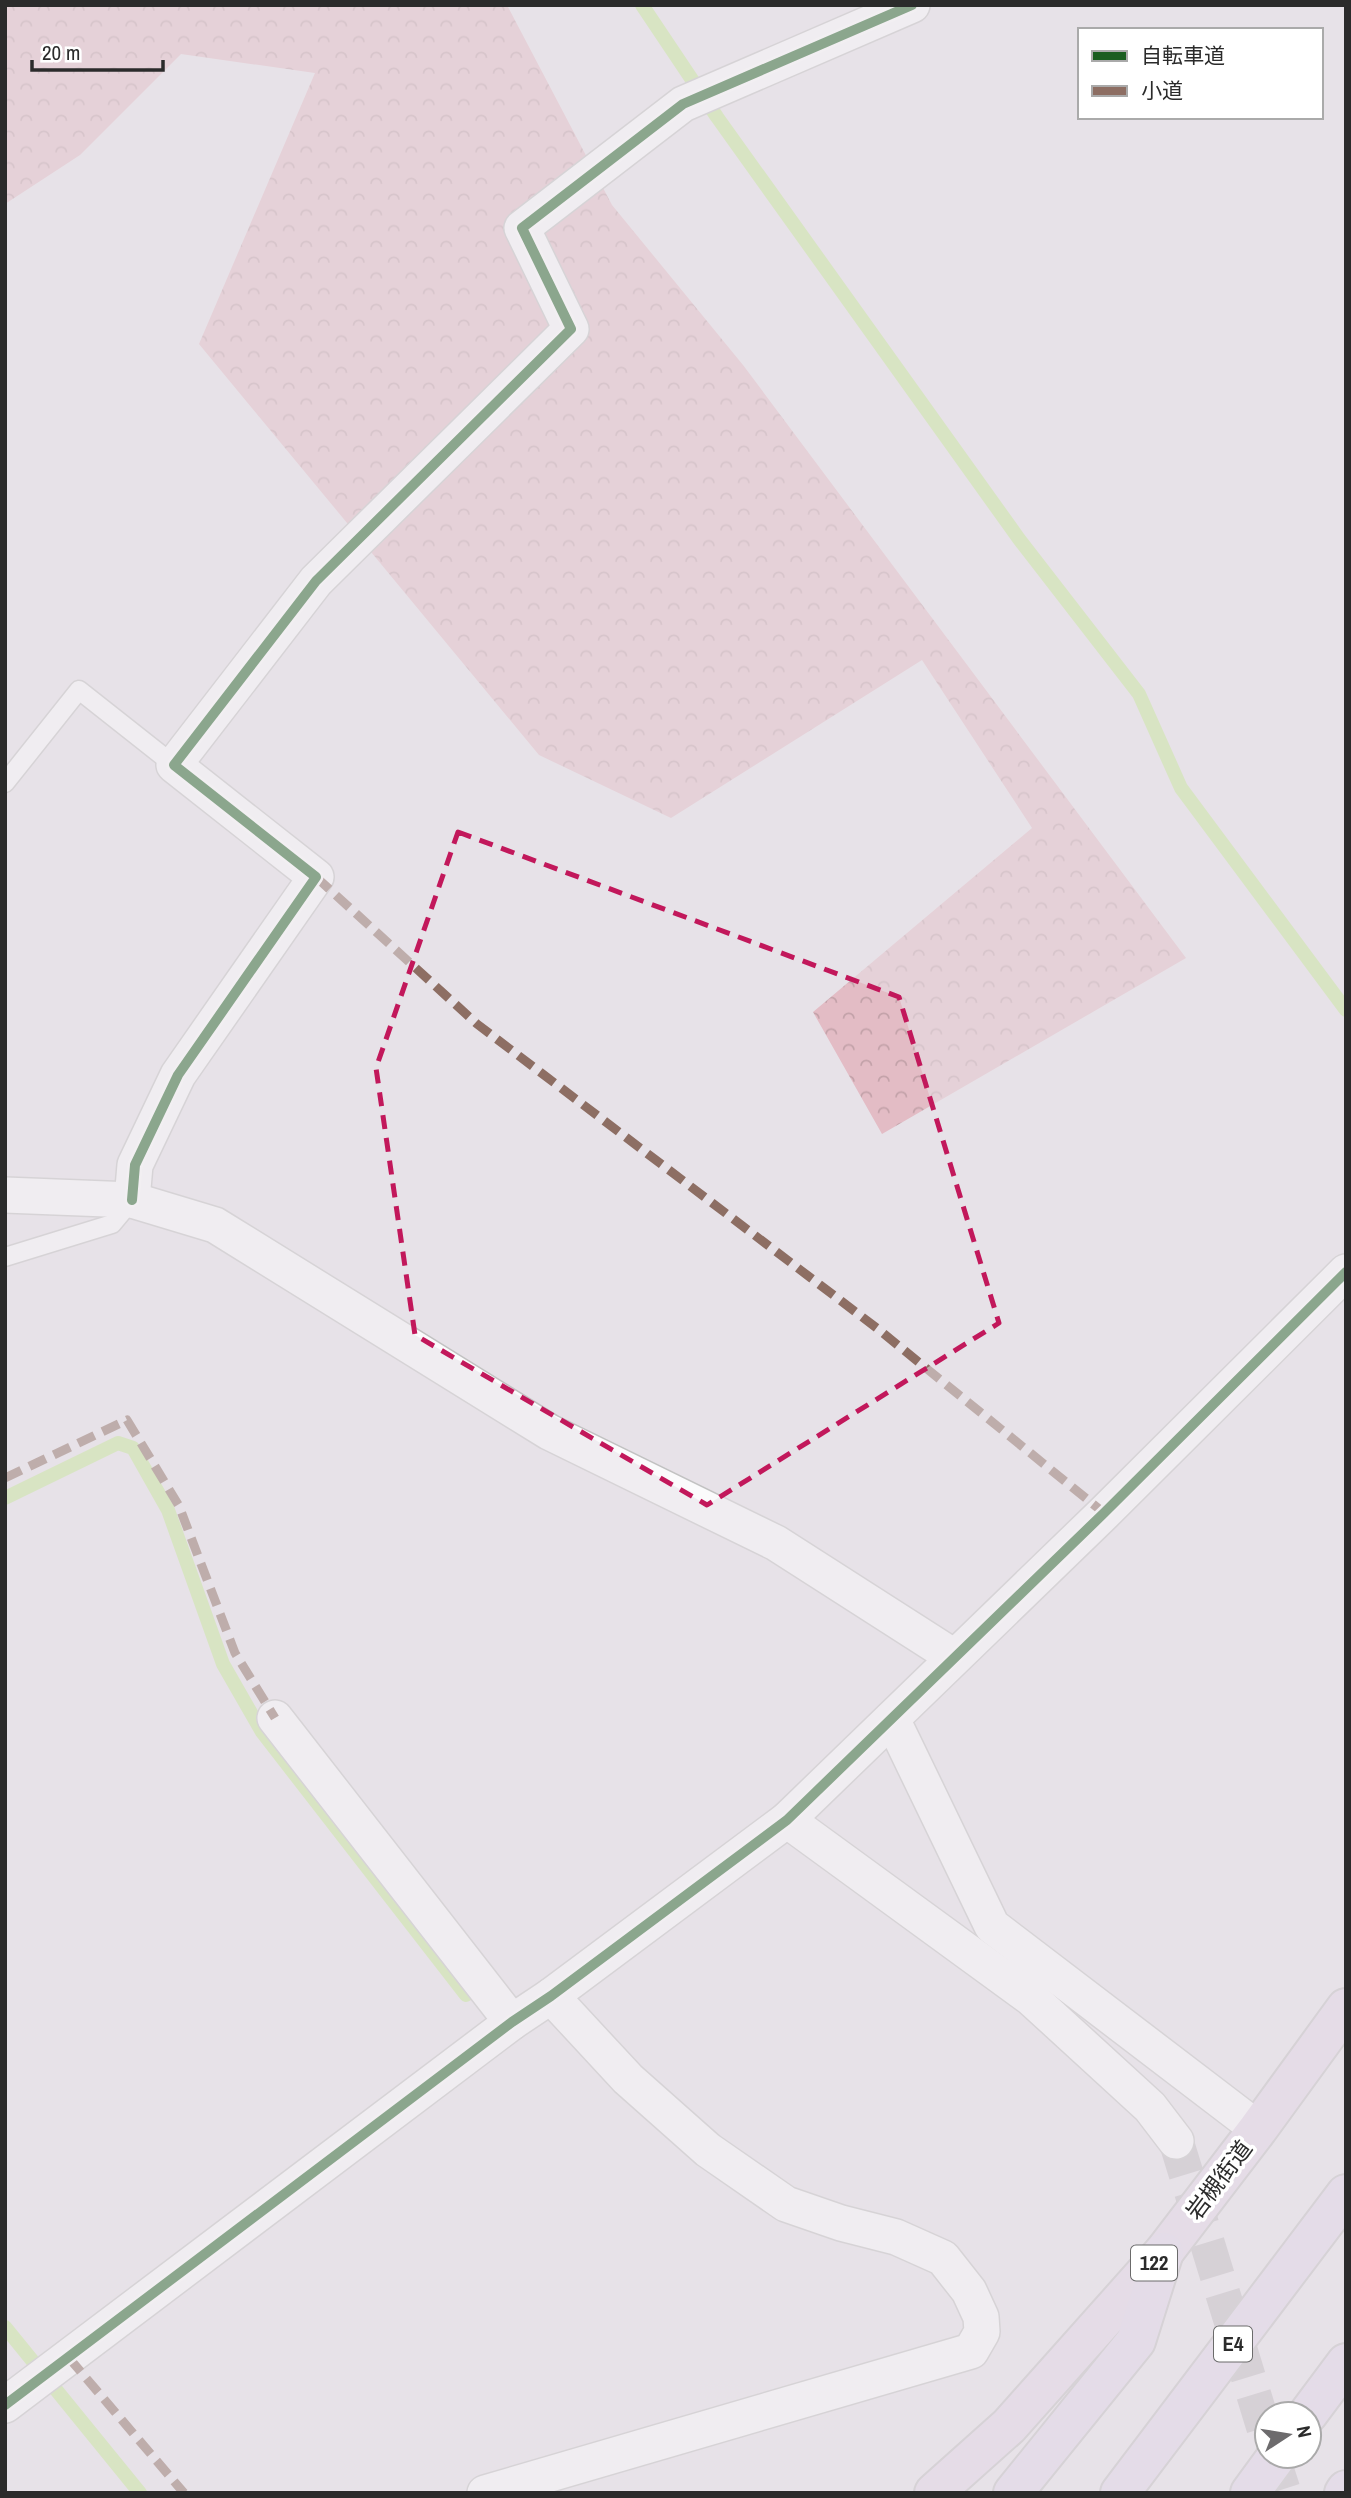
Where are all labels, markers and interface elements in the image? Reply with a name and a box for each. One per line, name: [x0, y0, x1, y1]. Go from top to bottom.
scale bar: [32, 28, 163, 72]
legend: [1078, 28, 1323, 119]
text: 20 m: [42, 38, 80, 67]
text: 自転車道: [1141, 41, 1225, 70]
text: 小道: [1141, 76, 1183, 105]
street label: 岩槻街道: [1179, 2134, 1259, 2226]
road number: 122: [1131, 2246, 1177, 2280]
road number: E4: [1214, 2326, 1252, 2362]
north arrow: [1253, 2400, 1323, 2470]
text: N: [1291, 2423, 1319, 2440]

